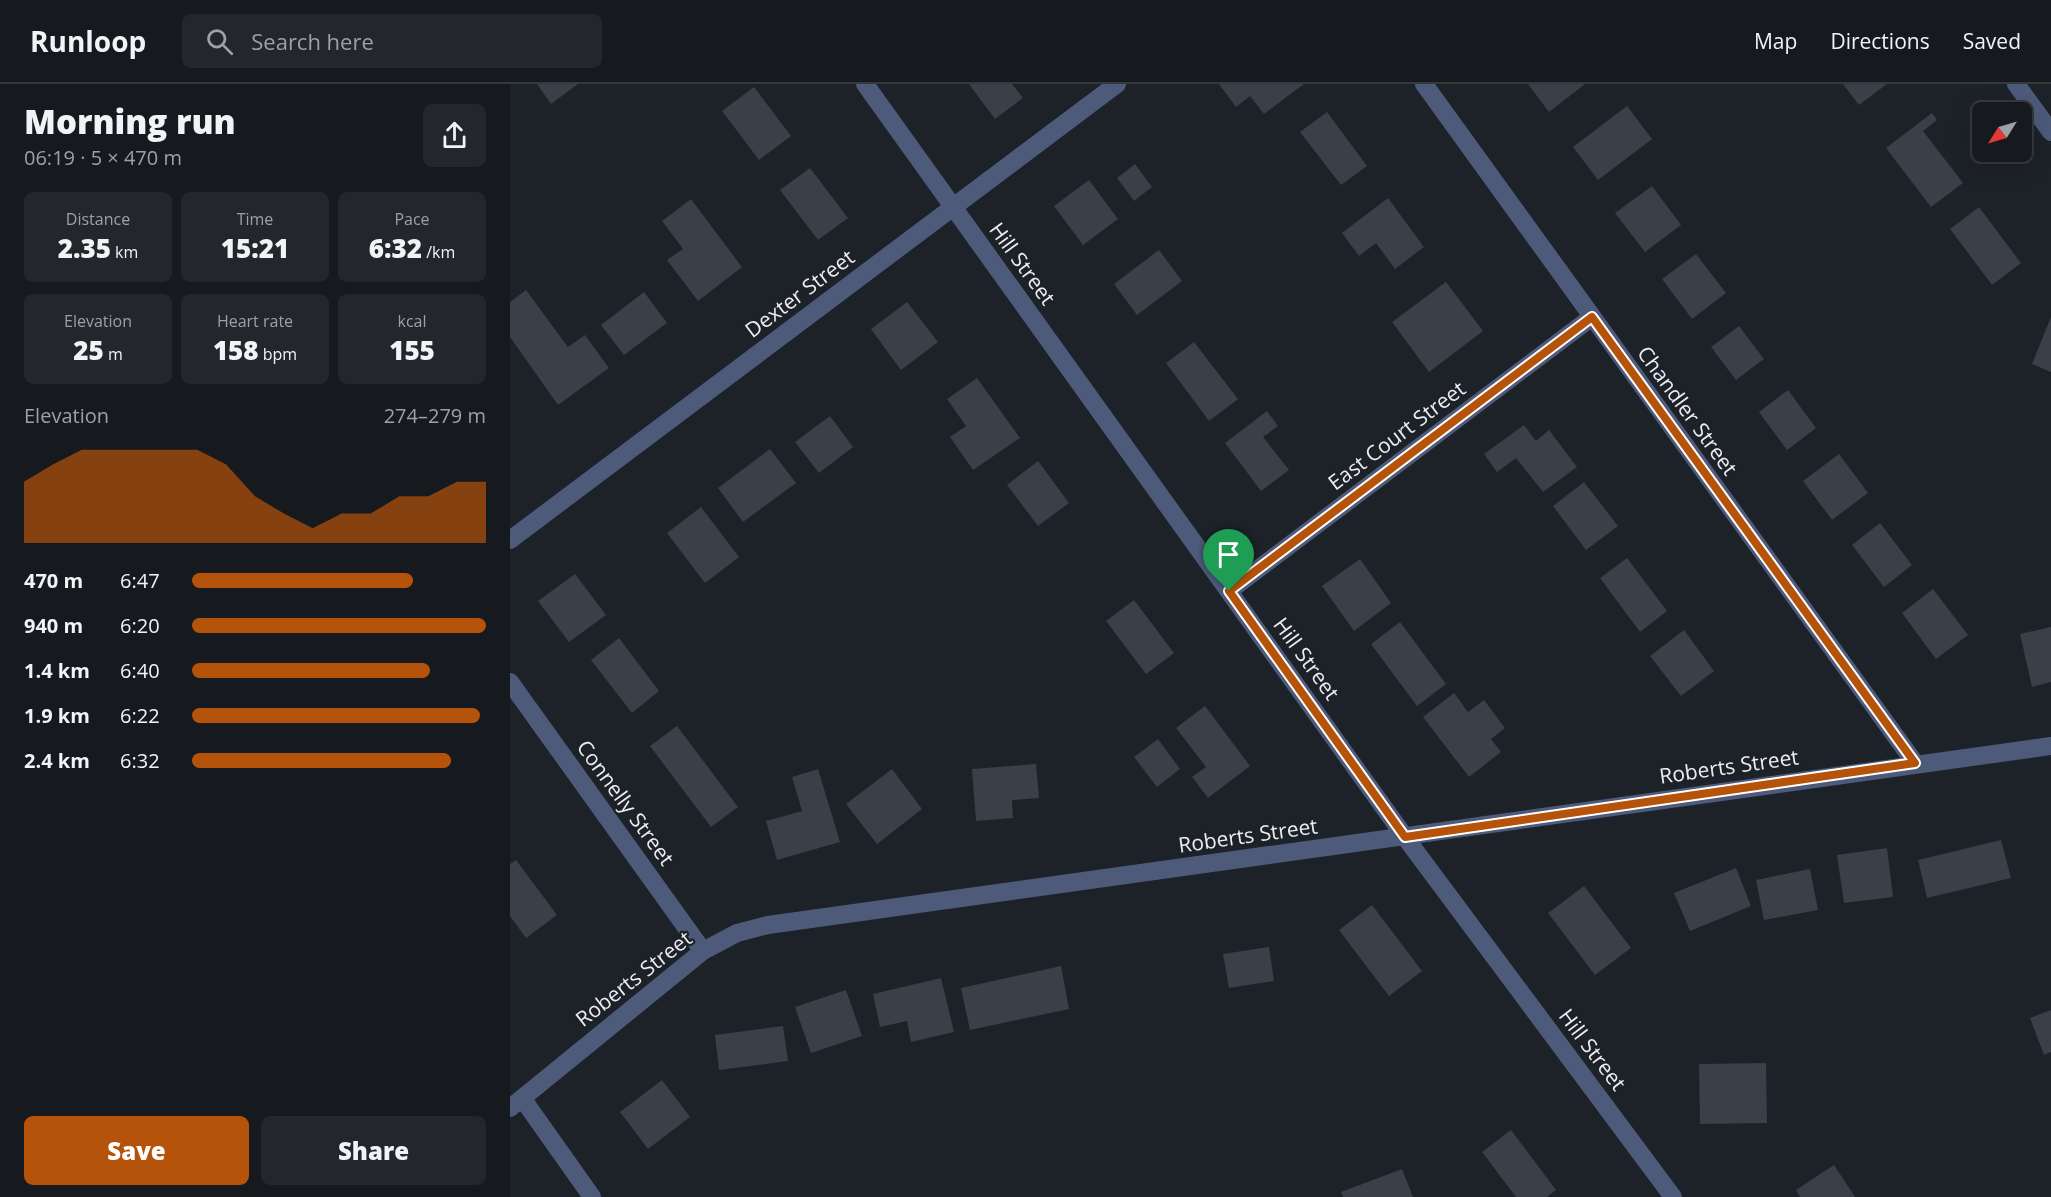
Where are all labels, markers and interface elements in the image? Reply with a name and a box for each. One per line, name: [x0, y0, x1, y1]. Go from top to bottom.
search box: [182, 14, 602, 68]
text: Runloop: [30, 22, 146, 60]
icon: search: [203, 25, 236, 58]
text: Search here: [251, 26, 374, 56]
text: Map: [1754, 27, 1797, 55]
text: Directions: [1830, 27, 1930, 55]
text: Saved: [1963, 27, 2021, 55]
text: Morning run: [24, 99, 236, 144]
north arrow: [1972, 102, 2032, 162]
map controls: [1972, 102, 2032, 162]
button: share: [423, 104, 486, 167]
text: 06:19 · 5 × 470 m: [24, 144, 182, 171]
text: Distance: [66, 208, 130, 230]
text: Time: [237, 208, 273, 230]
text: Pace: [394, 208, 430, 230]
street label: Hill Street: [983, 217, 1062, 310]
text: 2.35: [58, 230, 111, 266]
text: 15:21: [221, 230, 289, 266]
text: 6:32: [369, 230, 422, 266]
text: km: [111, 241, 138, 263]
text: /km: [422, 241, 455, 263]
street label: Dexter Street: [739, 243, 860, 344]
text: Elevation: [64, 310, 132, 332]
text: Heart rate: [217, 310, 293, 332]
text: kcal: [398, 310, 427, 332]
text: 25: [73, 332, 104, 368]
text: 158: [213, 332, 259, 368]
text: 155: [389, 332, 435, 368]
street label: Chandler Street: [1631, 340, 1744, 481]
text: m: [104, 343, 123, 365]
text: bpm: [259, 343, 297, 365]
street label: East Court Street: [1322, 374, 1471, 496]
text: Elevation: [24, 402, 109, 429]
text: 274–279 m: [384, 402, 486, 429]
pin: [1203, 529, 1254, 591]
icon: arrive: [1212, 538, 1245, 571]
text: 470 m: [24, 567, 83, 594]
text: 6:47: [120, 567, 160, 594]
text: 940 m: [24, 612, 83, 639]
text: 6:20: [120, 612, 160, 639]
street label: Hill Street: [1267, 612, 1346, 705]
text: 1.4 km: [24, 657, 90, 684]
text: 6:40: [120, 657, 160, 684]
text: 1.9 km: [24, 702, 90, 729]
text: 6:22: [120, 702, 160, 729]
street label: Connelly Street: [571, 734, 681, 871]
street label: Roberts Street: [1657, 742, 1800, 790]
text: 2.4 km: [24, 747, 90, 774]
text: 6:32: [120, 747, 160, 774]
street label: Roberts Street: [1176, 811, 1319, 859]
street label: Roberts Street: [569, 924, 697, 1032]
street label: Hill Street: [1553, 1003, 1633, 1096]
button: Save: [24, 1116, 249, 1185]
button: Share: [261, 1116, 486, 1185]

